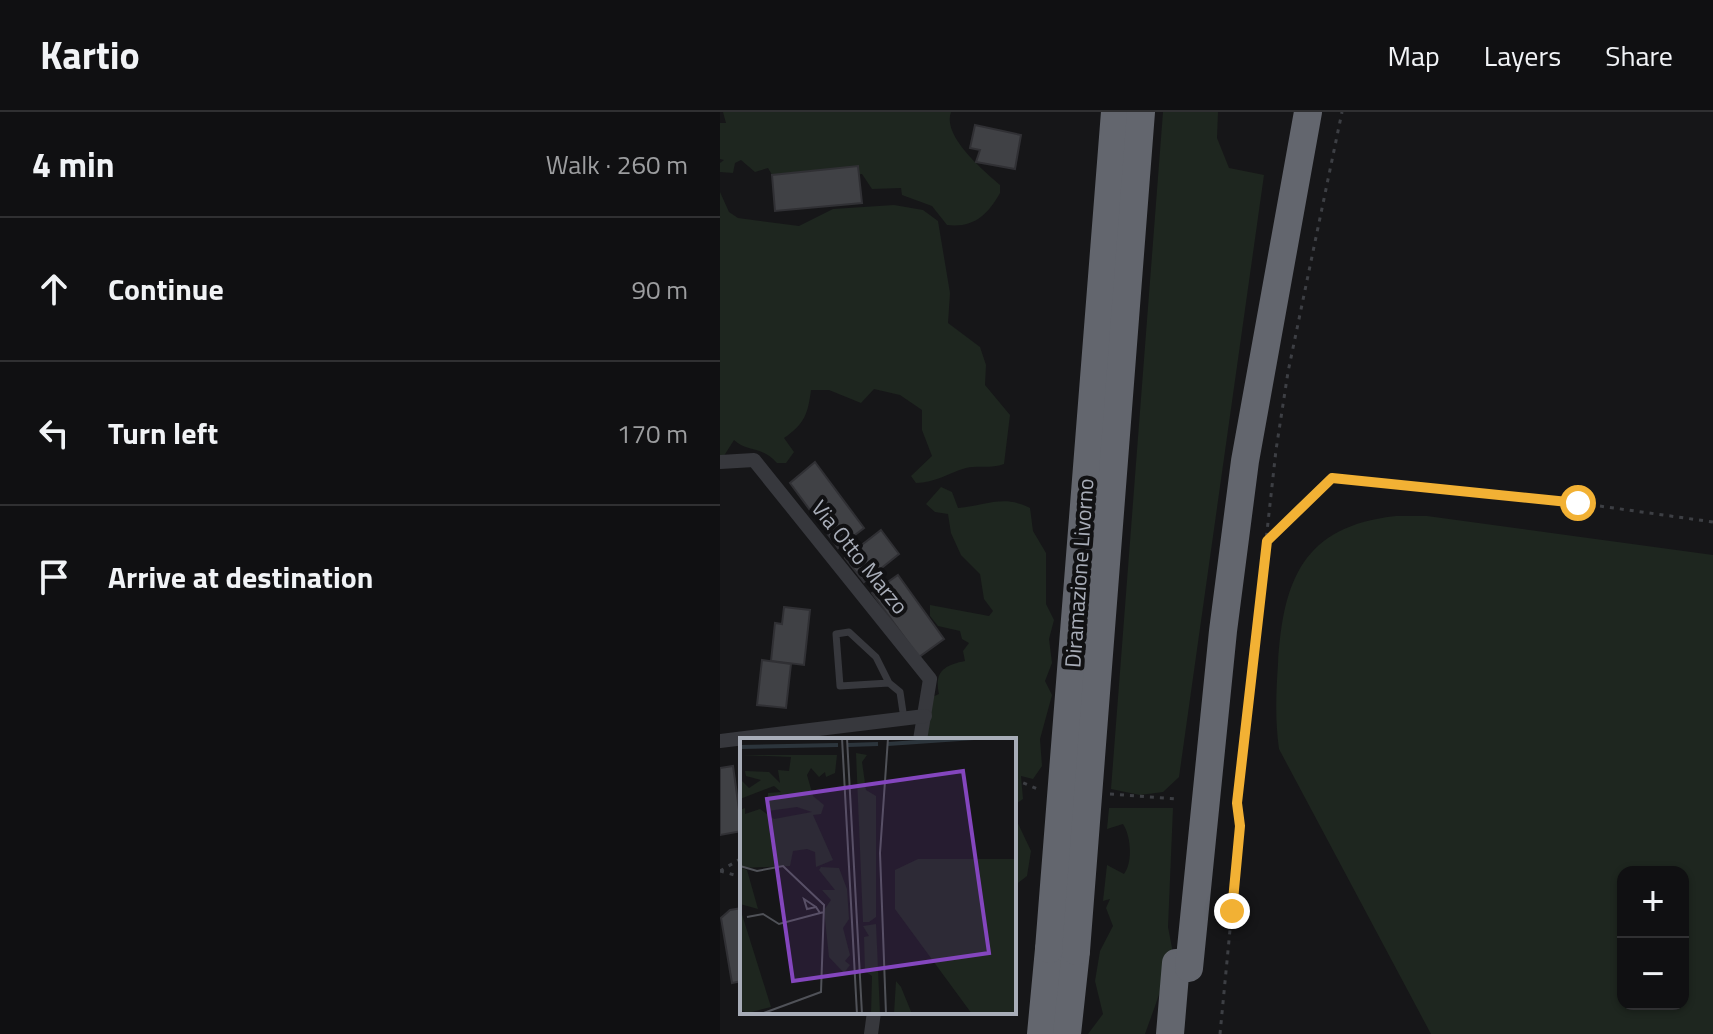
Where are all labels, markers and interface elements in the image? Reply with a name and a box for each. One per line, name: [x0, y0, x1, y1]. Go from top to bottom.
text: Kartio: [40, 26, 140, 84]
text: Map: [1387, 34, 1440, 77]
text: Layers: [1484, 34, 1561, 77]
text: Share: [1605, 34, 1673, 77]
text: 4 min: [32, 138, 115, 190]
text: Walk · 260 m: [546, 145, 688, 184]
text: Continue: [108, 266, 224, 312]
icon: ahead: [32, 267, 76, 311]
text: 90 m: [631, 270, 688, 309]
text: Turn left: [108, 410, 218, 456]
icon: left: [32, 411, 76, 455]
text: 170 m: [617, 414, 688, 453]
street label: Diramazione Livorno: [1055, 477, 1103, 669]
route start: [1560, 485, 1596, 521]
street label: Via Otto Marzo: [803, 492, 917, 622]
text: Arrive at destination: [108, 554, 373, 600]
icon: arrive: [32, 555, 76, 599]
inset map: [740, 738, 1016, 1014]
map controls: [1617, 866, 1689, 1010]
button: +: [1617, 866, 1689, 938]
route end: [1214, 893, 1250, 929]
button: −: [1617, 938, 1689, 1010]

